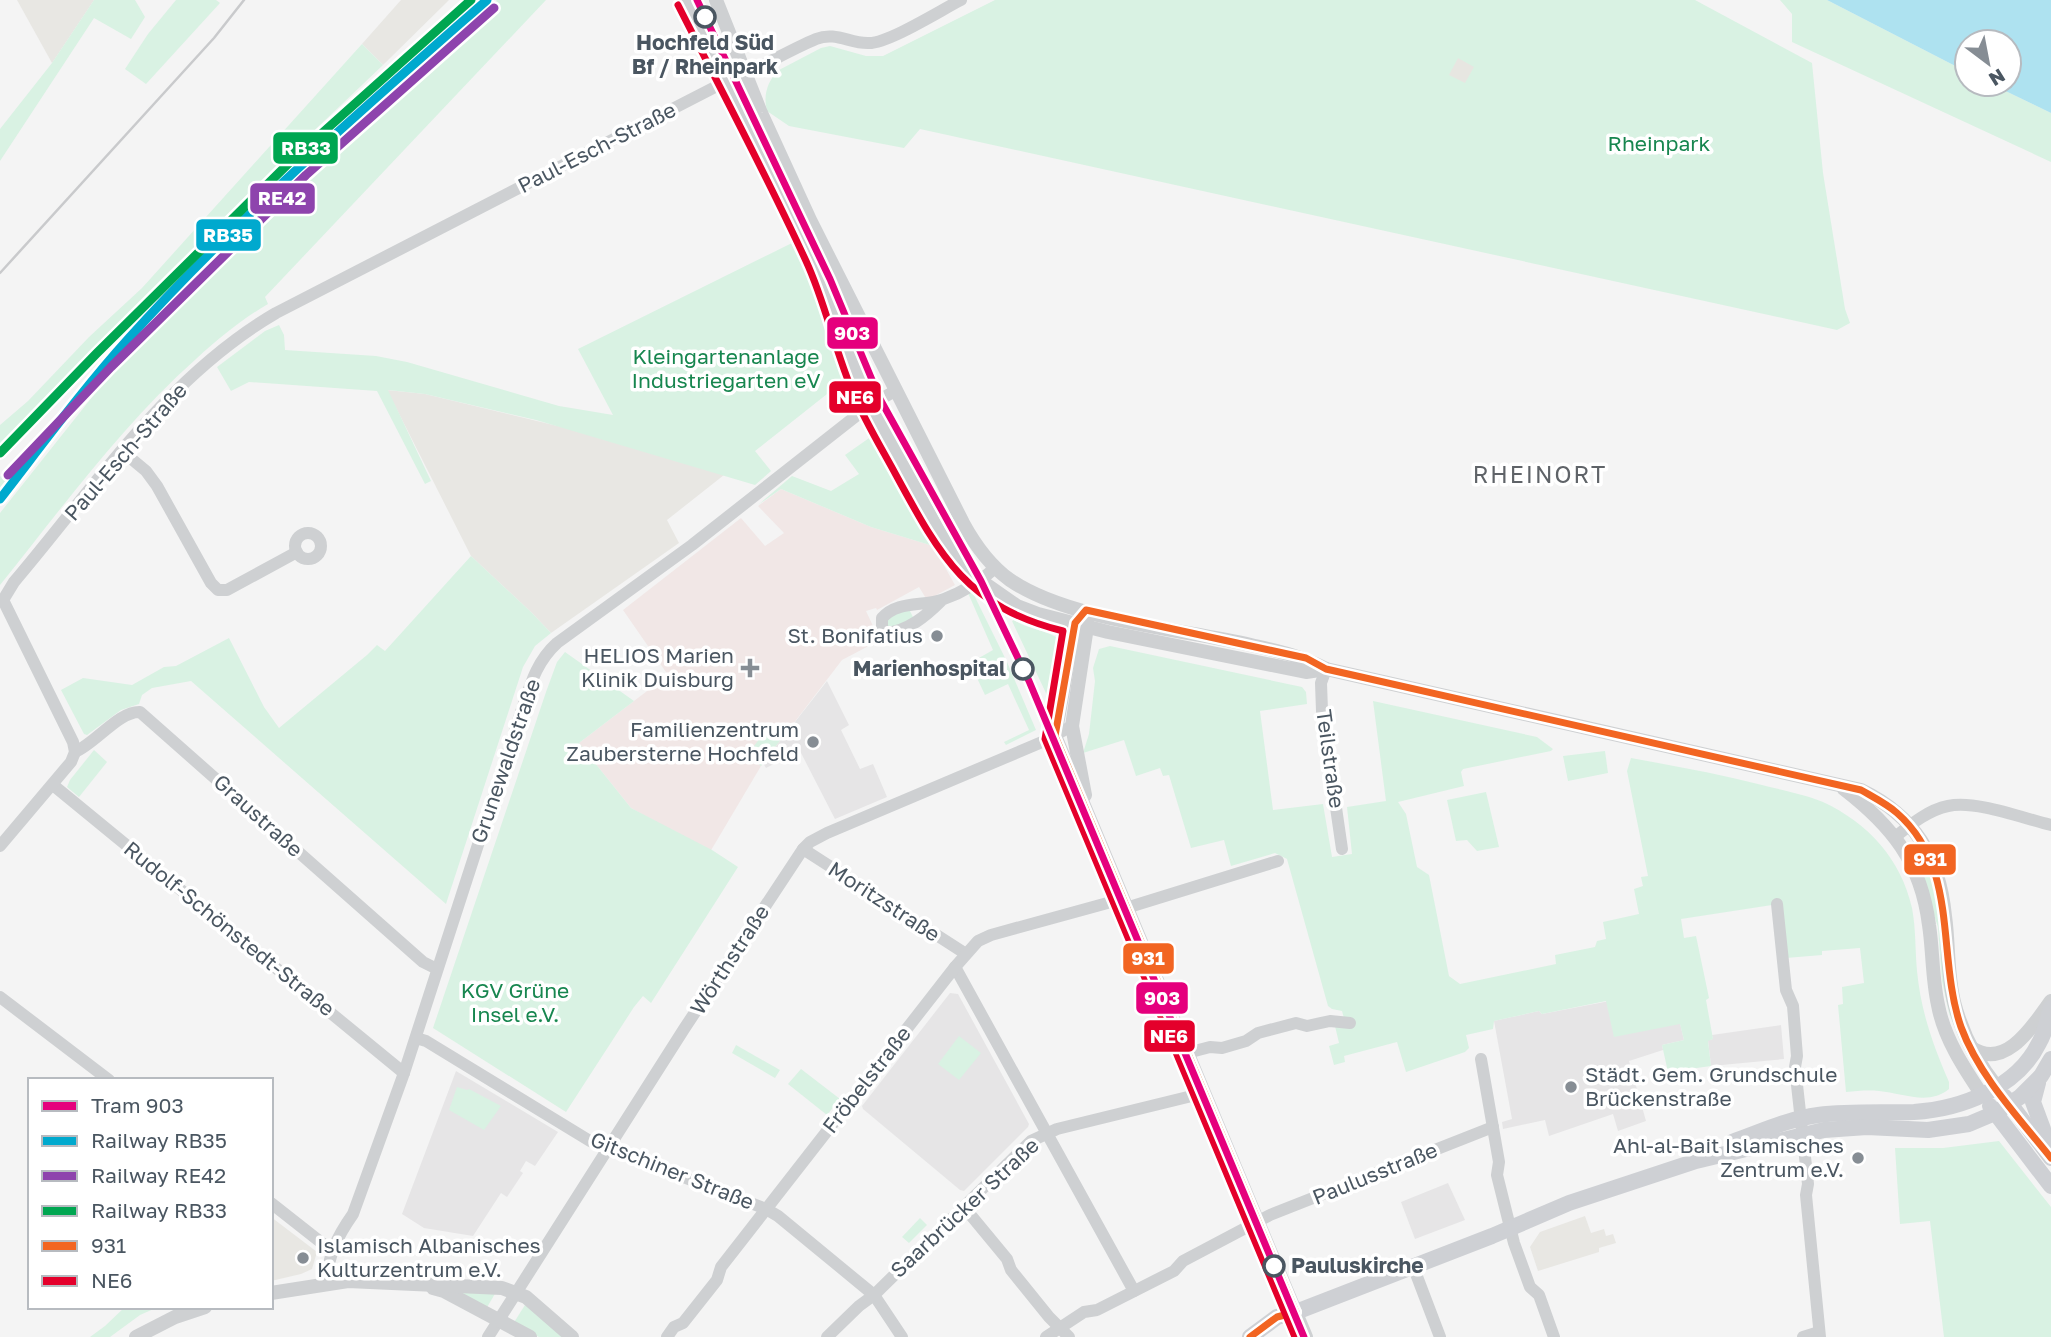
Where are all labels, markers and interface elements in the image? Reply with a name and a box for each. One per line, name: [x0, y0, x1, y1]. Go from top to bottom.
marker: Hochfeld Süd Bf / Rheinpark: [694, 6, 716, 28]
north arrow: [1953, 28, 2023, 98]
place label: Hochfeld Süd Bf / Rheinpark: [632, 29, 778, 79]
text: N: [1985, 64, 2009, 91]
street label: Paul-Esch-Straße: [513, 96, 680, 198]
park label: Rheinpark: [1608, 130, 1711, 156]
line badge: RB33: [272, 131, 339, 165]
text: RB33: [281, 136, 331, 159]
line badge: RE42: [249, 182, 316, 215]
text: RE42: [258, 186, 306, 209]
line badge: RB35: [195, 218, 262, 252]
text: RB35: [203, 223, 253, 246]
line badge: 903: [826, 316, 879, 350]
text: 903: [834, 321, 870, 344]
park label: Kleingartenanlage Industriegarten eV: [631, 343, 821, 393]
street label: Paul-Esch-Straße: [58, 377, 192, 525]
line badge: NE6: [828, 380, 882, 414]
text: NE6: [836, 385, 874, 408]
district label: RHEINORT: [1473, 460, 1607, 488]
place label: St. Bonifatius: [787, 622, 923, 648]
marker: St. Bonifatius: [929, 628, 945, 644]
place label: HELIOS Marien Klinik Duisburg: [581, 642, 734, 692]
place label: Marienhospital: [853, 655, 1006, 681]
marker: HELIOS Marien Klinik Duisburg: [740, 658, 760, 678]
marker: Marienhospital: [1012, 658, 1034, 680]
street label: Grunewaldstraße: [465, 675, 545, 846]
street label: Teilstraße: [1311, 708, 1351, 810]
place label: Familienzentrum Zaubersterne Hochfeld: [566, 716, 799, 766]
marker: Familienzentrum Zaubersterne Hochfeld: [805, 734, 821, 750]
street label: Graustraße: [209, 768, 309, 862]
street label: Rudolf-Schönstedt-Straße: [119, 835, 340, 1021]
line badge: 931: [1903, 843, 1957, 876]
text: 931: [1913, 847, 1947, 870]
street label: Moritzstraße: [824, 855, 945, 947]
street label: Wörthstraße: [684, 900, 774, 1019]
line badge: 931: [1122, 942, 1175, 975]
text: 931: [1131, 946, 1165, 969]
park label: KGV Grüne Insel e.V.: [461, 977, 569, 1027]
line badge: 903: [1135, 981, 1189, 1015]
text: 903: [1144, 986, 1180, 1009]
line badge: NE6: [1143, 1019, 1196, 1053]
street label: Fröbelstraße: [816, 1021, 916, 1138]
text: NE6: [1150, 1024, 1188, 1047]
place label: Städt. Gem. Grundschule Brückenstraße: [1585, 1061, 1837, 1111]
legend: [28, 1078, 273, 1309]
marker: Städt. Gem. Grundschule Brückenstraße: [1563, 1079, 1579, 1095]
text: Tram 903: [91, 1092, 184, 1118]
street label: Gitschiner Straße: [587, 1125, 758, 1215]
text: Railway RB35: [91, 1127, 227, 1153]
street label: Saarbrücker Straße: [885, 1132, 1044, 1283]
place label: Ahl-al-Bait Islamisches Zentrum e.V.: [1613, 1132, 1844, 1182]
street label: Paulusstraße: [1308, 1136, 1441, 1210]
marker: Ahl-al-Bait Islamisches Zentrum e.V.: [1850, 1150, 1866, 1166]
text: Railway RE42: [91, 1162, 226, 1188]
text: Railway RB33: [91, 1197, 227, 1223]
text: 931: [91, 1232, 126, 1258]
place label: Islamisch Albanisches Kulturzentrum e.V.: [317, 1232, 541, 1282]
marker: Islamisch Albanisches Kulturzentrum e.V.: [295, 1250, 311, 1266]
place label: Pauluskirche: [1291, 1252, 1424, 1278]
marker: Pauluskirche: [1263, 1255, 1285, 1277]
text: NE6: [91, 1267, 132, 1293]

